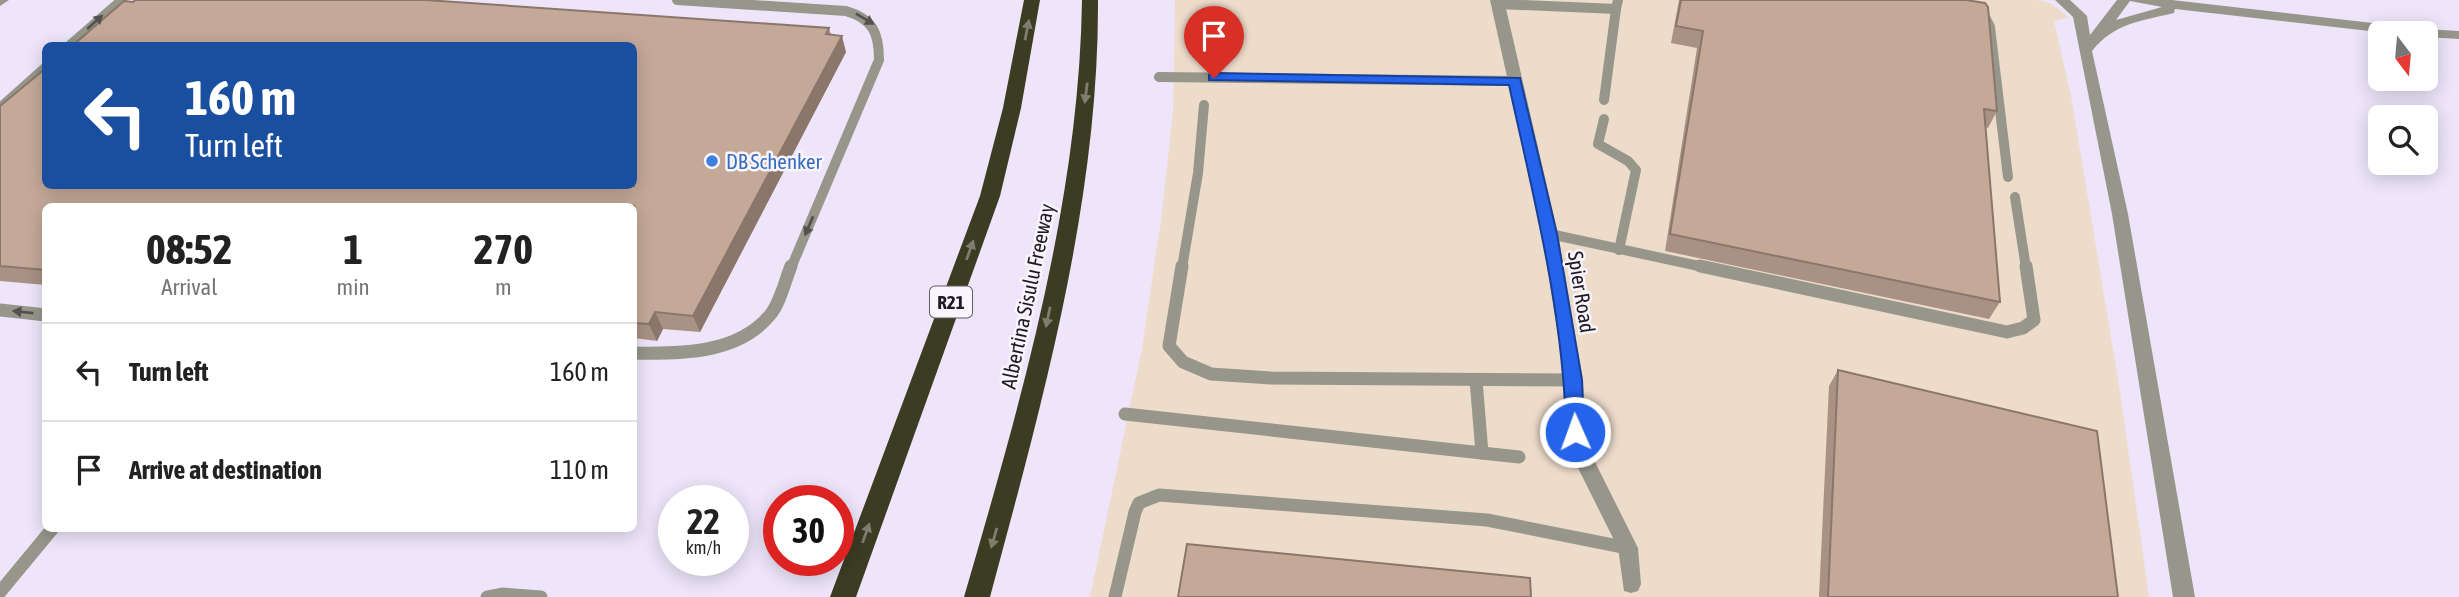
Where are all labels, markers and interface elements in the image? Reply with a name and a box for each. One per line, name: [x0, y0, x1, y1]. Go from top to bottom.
pin: [1184, 6, 1244, 78]
one-way arrow: [855, 13, 874, 26]
one-way arrow: [86, 14, 104, 30]
icon: arrive: [1195, 17, 1233, 55]
one-way arrow: [1021, 19, 1032, 41]
north arrow: [2368, 21, 2438, 91]
map controls: [2368, 21, 2438, 175]
text: 160 m: [185, 69, 296, 125]
icon: left: [70, 70, 161, 161]
one-way arrow: [1080, 82, 1091, 104]
button: search: [2368, 105, 2438, 175]
text: Turn left: [185, 127, 283, 164]
place label: DB Schenker: [726, 149, 822, 173]
marker: DB Schenker: [704, 153, 720, 169]
street label: Albertina Sisulu Freeway: [996, 201, 1058, 391]
one-way arrow: [803, 216, 814, 237]
text: 08:52: [146, 225, 233, 273]
text: 1: [343, 225, 363, 273]
text: 270: [474, 225, 533, 273]
one-way arrow: [965, 240, 976, 261]
street label: Spier Road: [1564, 249, 1600, 335]
text: Arrival: [161, 274, 217, 300]
text: min: [337, 274, 370, 300]
text: m: [495, 274, 512, 300]
road number: R21: [930, 286, 972, 318]
one-way arrow: [1043, 306, 1054, 328]
one-way arrow: [12, 307, 34, 318]
icon: left: [70, 353, 108, 391]
text: Turn left: [129, 357, 209, 387]
text: 160 m: [550, 357, 609, 387]
position arrow: [1538, 395, 1612, 469]
icon: arrive: [70, 451, 108, 489]
text: Arrive at destination: [129, 455, 322, 485]
text: 110 m: [550, 455, 609, 485]
speed limit sign: 30: [763, 485, 854, 576]
text: 22: [687, 501, 720, 541]
one-way arrow: [861, 522, 872, 543]
one-way arrow: [988, 527, 999, 549]
text: km/h: [686, 537, 721, 558]

